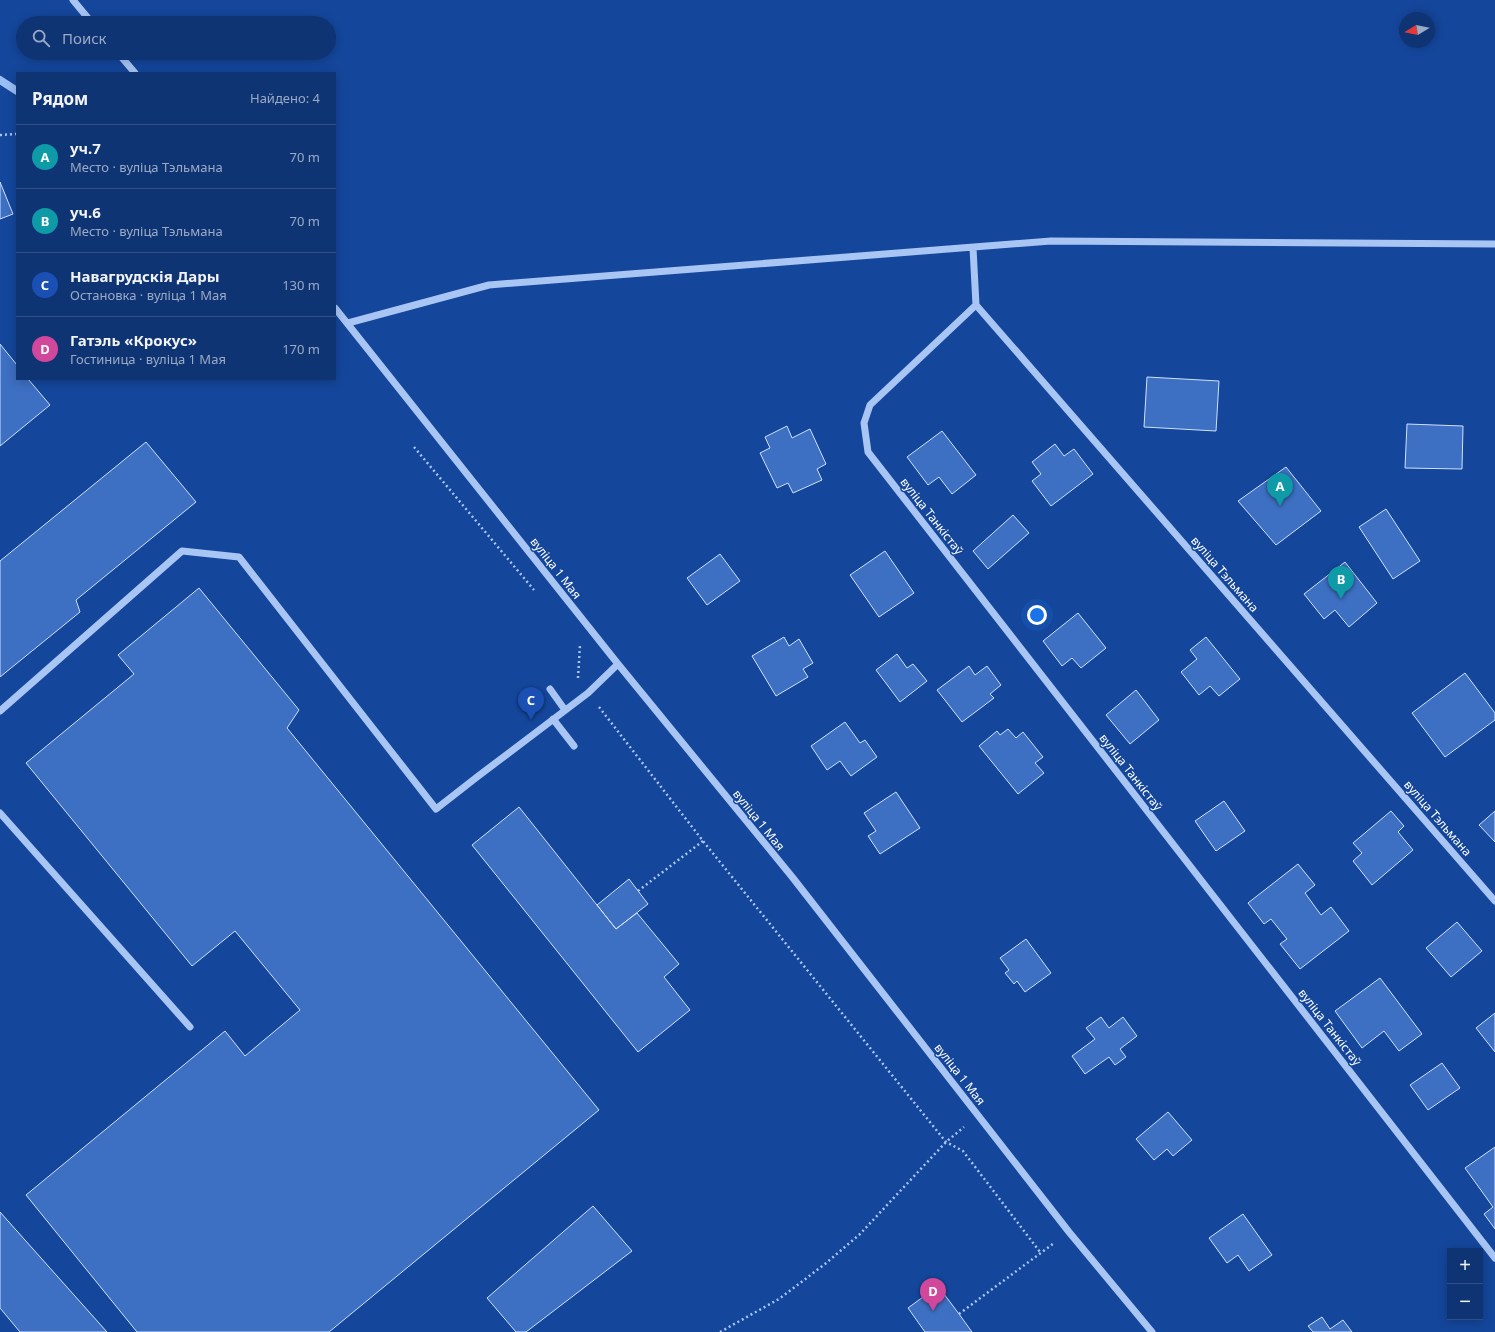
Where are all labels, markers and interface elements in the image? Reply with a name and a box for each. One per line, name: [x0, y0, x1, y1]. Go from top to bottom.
north arrow: [1399, 12, 1435, 48]
search box: [16, 16, 336, 60]
icon: search: [30, 27, 52, 49]
text: Поиск: [62, 28, 107, 48]
text: Рядом: [32, 87, 88, 110]
text: Найдено: 4: [250, 89, 320, 107]
text: уч.7: [70, 138, 101, 158]
text: A: [41, 148, 50, 166]
text: 70 m: [290, 148, 320, 166]
text: Место · вуліца Тэльмана: [70, 158, 223, 176]
text: уч.6: [70, 202, 101, 222]
text: B: [41, 212, 49, 230]
text: 70 m: [290, 212, 320, 230]
text: Место · вуліца Тэльмана: [70, 222, 223, 240]
text: Навагрудскія Дары: [70, 266, 220, 286]
text: C: [41, 276, 49, 294]
text: 130 m: [282, 276, 320, 294]
text: Остановка · вуліца 1 Мая: [70, 286, 227, 304]
text: Гатэль «Крокус»: [70, 330, 197, 350]
text: D: [40, 340, 50, 358]
text: 170 m: [282, 340, 320, 358]
text: Гостиница · вуліца 1 Мая: [70, 350, 226, 368]
pin: A: [1267, 473, 1293, 506]
street label: вуліца Танкістаў: [897, 474, 968, 559]
street label: вуліца Тэльмана: [1187, 532, 1263, 616]
street label: вуліца 1 Мая: [527, 534, 585, 602]
pin: B: [1328, 566, 1354, 599]
your location: [1027, 605, 1047, 625]
pin: C: [518, 687, 544, 720]
street label: вуліца Танкістаў: [1096, 730, 1167, 815]
street label: вуліца Тэльмана: [1400, 776, 1476, 860]
street label: вуліца 1 Мая: [729, 786, 789, 854]
street label: вуліца Танкістаў: [1295, 985, 1366, 1070]
street label: вуліца 1 Мая: [931, 1040, 989, 1108]
map controls: [1447, 1248, 1483, 1320]
button: +: [1447, 1248, 1483, 1284]
pin: D: [920, 1278, 946, 1311]
button: −: [1447, 1284, 1483, 1320]

